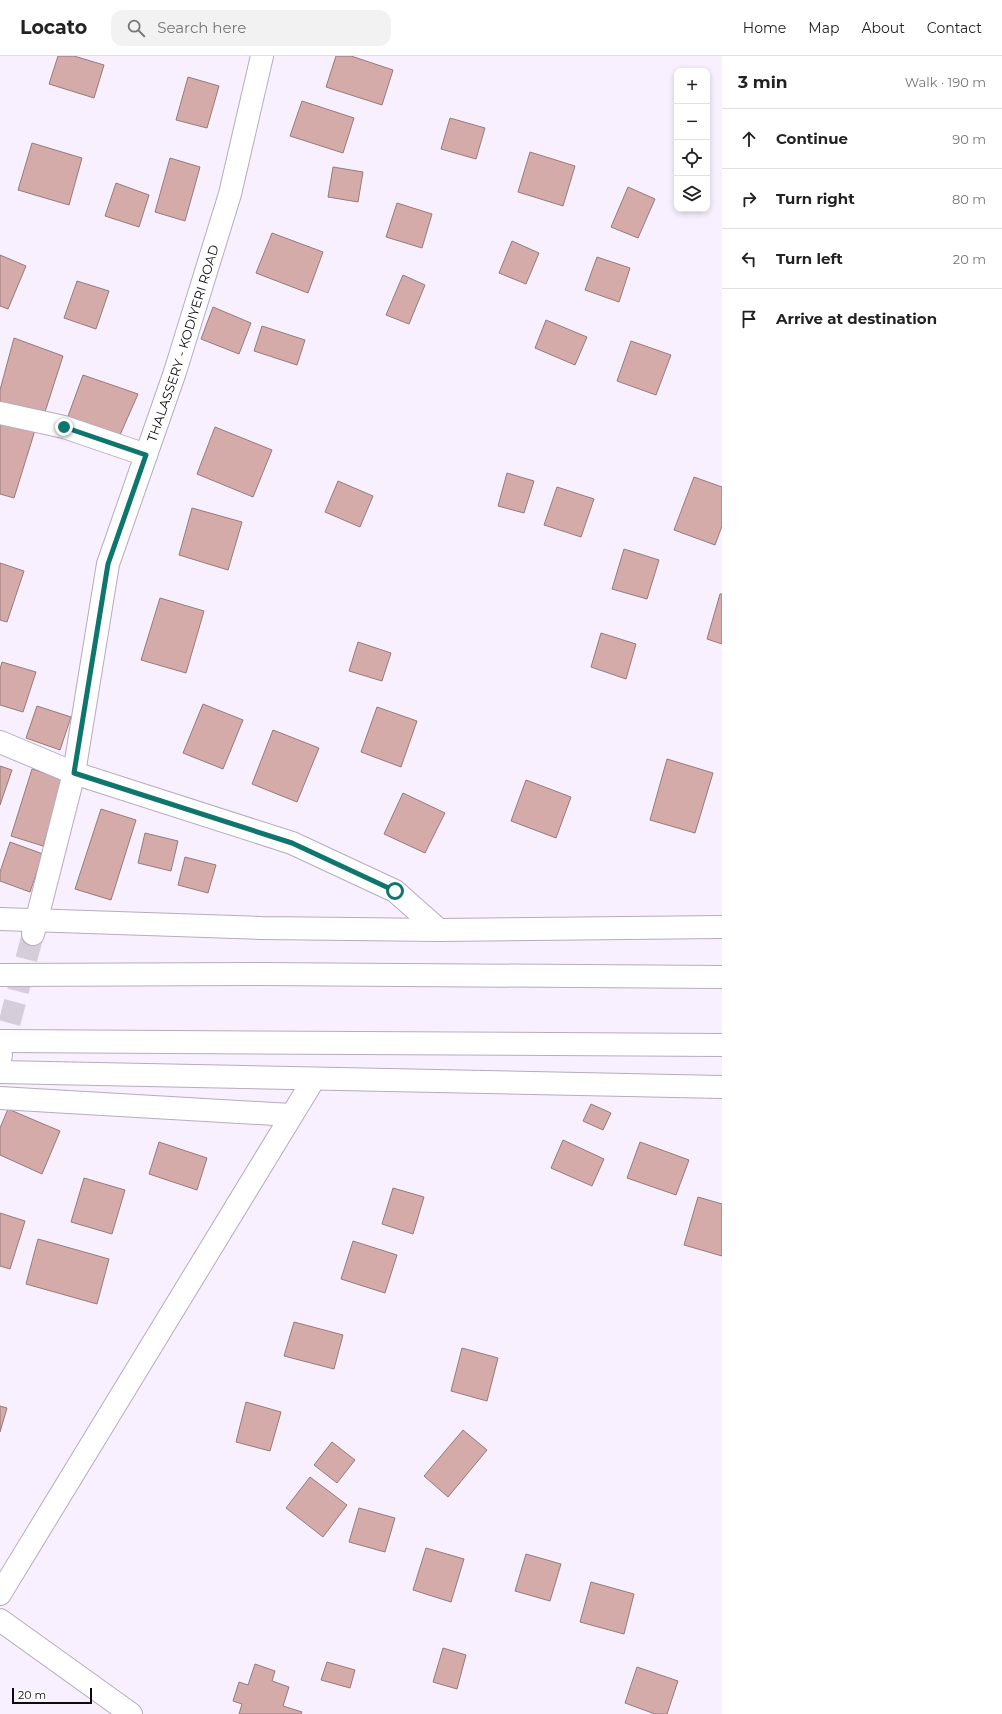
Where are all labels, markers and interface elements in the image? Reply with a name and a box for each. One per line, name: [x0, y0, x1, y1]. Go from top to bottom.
search box: [111, 10, 391, 46]
text: Locato: [20, 16, 87, 39]
icon: search: [125, 17, 147, 39]
text: Search here: [157, 18, 246, 37]
text: Home: [743, 19, 786, 37]
text: Map: [808, 19, 839, 37]
text: About: [861, 19, 905, 37]
text: Contact: [927, 19, 982, 37]
map controls: [674, 68, 710, 212]
button: +: [674, 68, 710, 104]
text: 3 min: [738, 72, 788, 92]
text: Walk · 190 m: [905, 74, 986, 90]
button: −: [674, 104, 710, 140]
icon: ahead: [738, 128, 760, 150]
text: Continue: [776, 129, 848, 148]
text: 90 m: [952, 131, 986, 147]
button: locate: [674, 140, 710, 176]
button: layers: [674, 176, 710, 212]
icon: right: [738, 188, 760, 210]
text: Turn right: [776, 189, 855, 208]
text: 80 m: [952, 191, 986, 207]
street label: THALASSERY - KODIYERI ROAD: [143, 242, 222, 444]
icon: left: [738, 248, 760, 270]
text: Turn left: [776, 249, 843, 268]
text: 20 m: [953, 251, 986, 267]
icon: arrive: [738, 308, 760, 330]
text: Arrive at destination: [776, 309, 937, 328]
route end: [55, 418, 73, 436]
route start: [386, 882, 404, 900]
scale bar: [12, 1686, 92, 1705]
text: 20 m: [18, 1688, 46, 1702]

